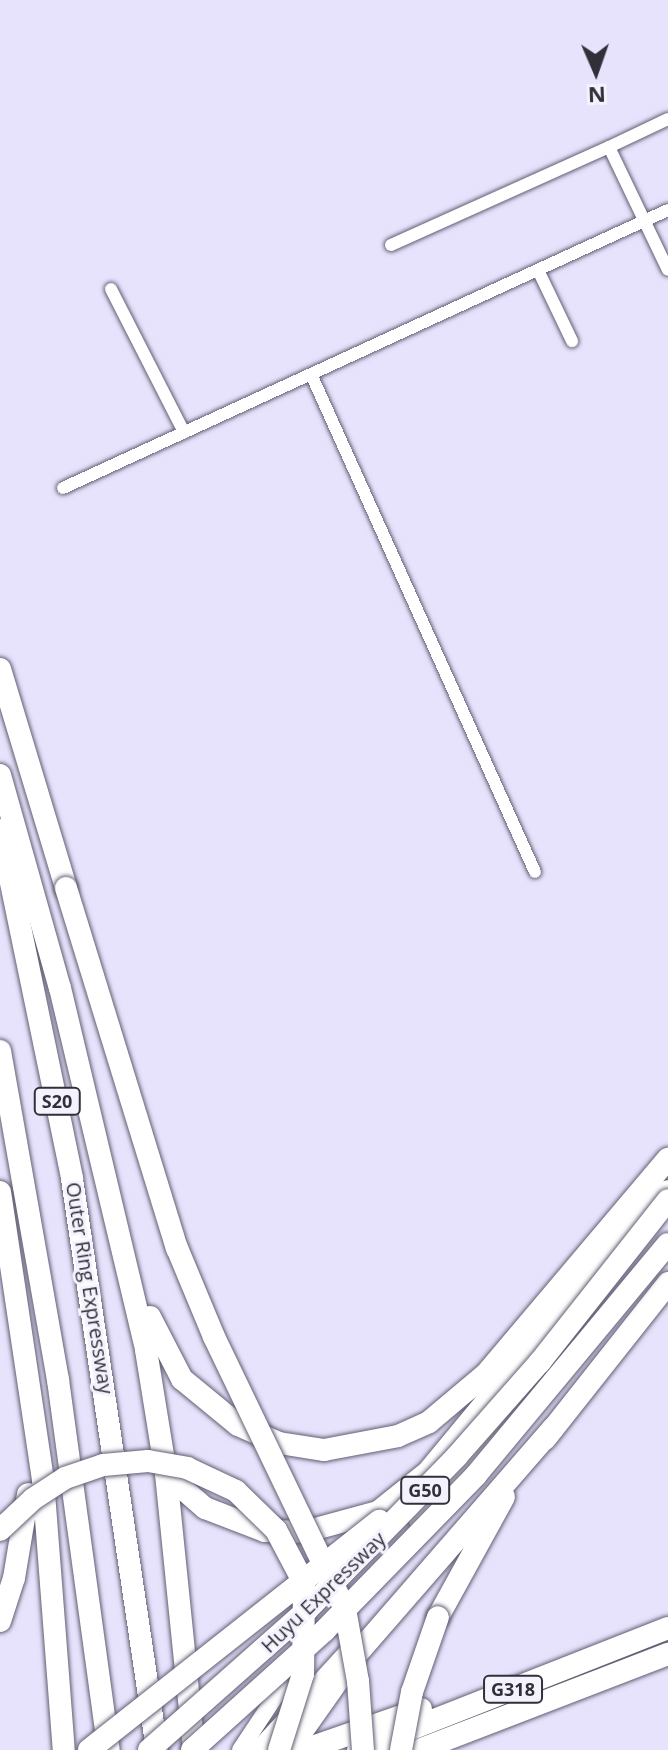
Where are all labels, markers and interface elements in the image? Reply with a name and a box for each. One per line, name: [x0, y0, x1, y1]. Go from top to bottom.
north arrow: [556, 32, 636, 112]
text: N: [587, 81, 606, 111]
road number: S20: [33, 1087, 81, 1115]
street label: Outer Ring Expressway: [61, 1180, 119, 1396]
road number: G50: [399, 1476, 451, 1504]
street label: Huyu Expressway: [256, 1527, 390, 1657]
road number: G318: [483, 1675, 543, 1703]

